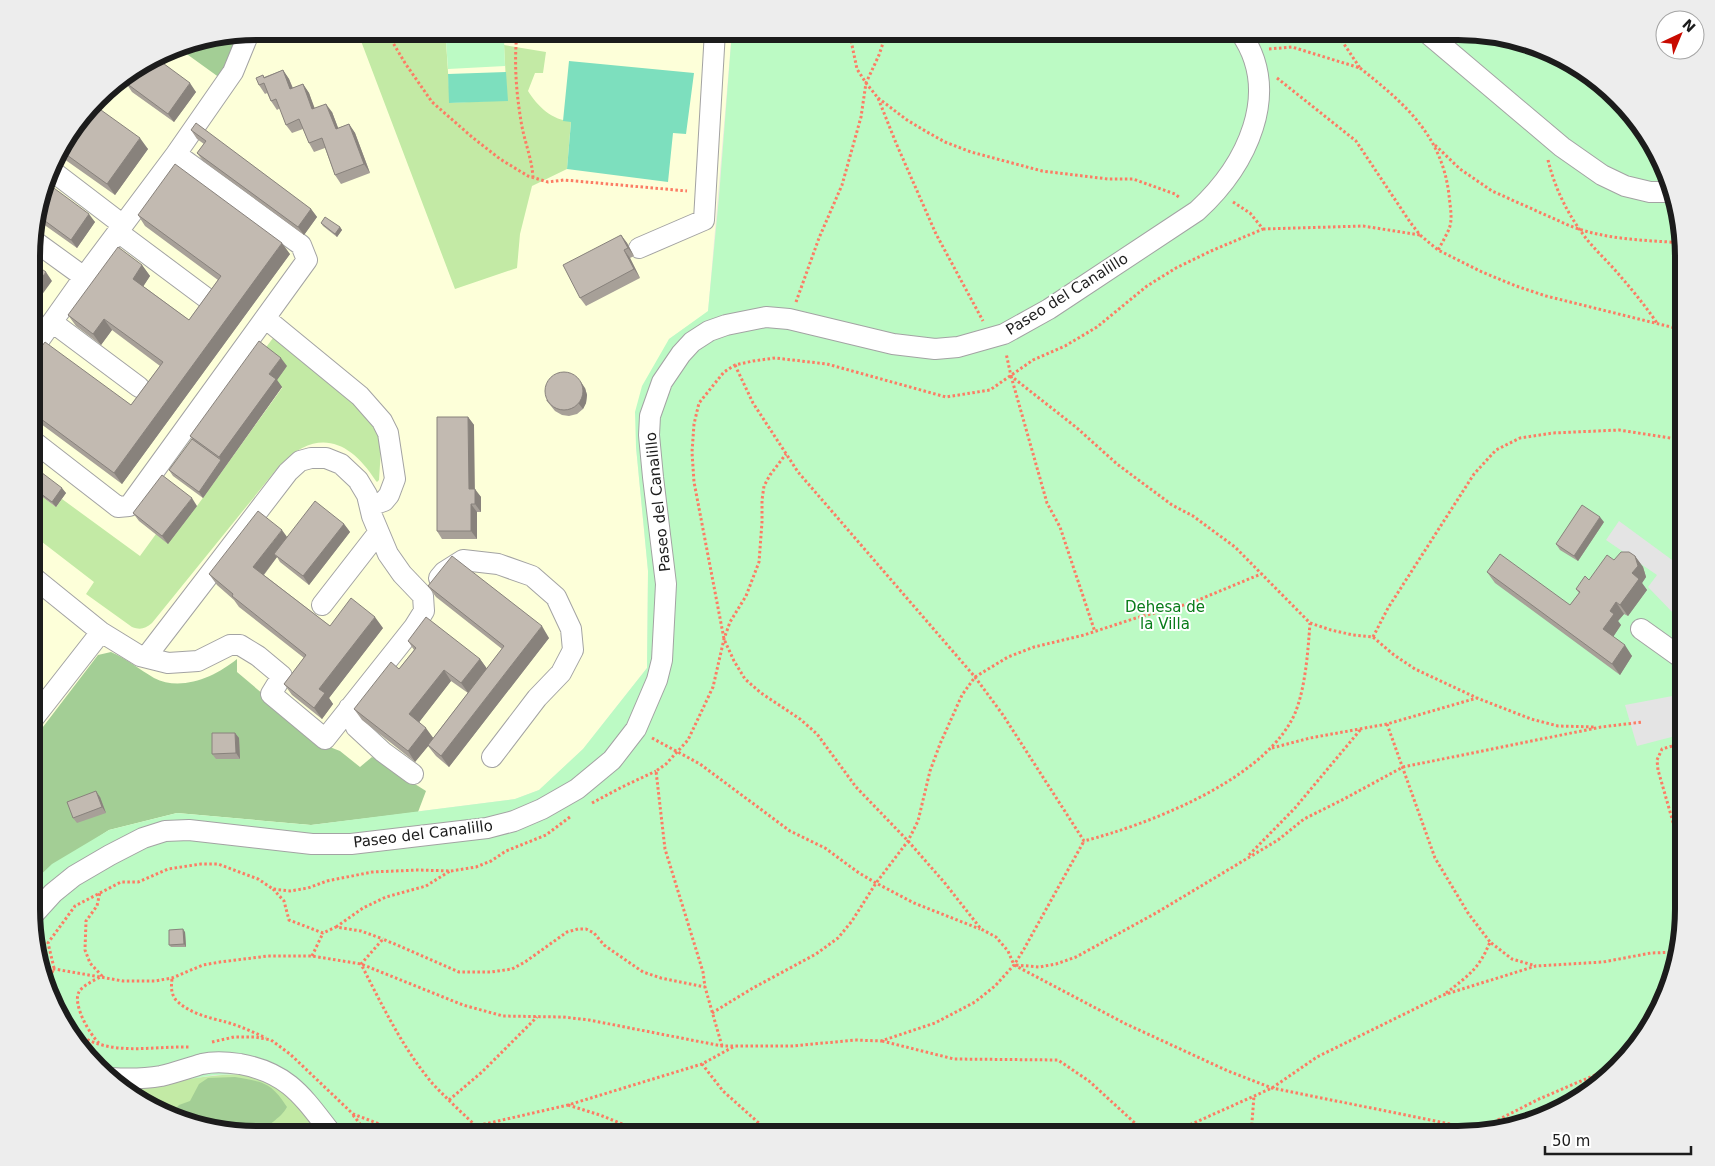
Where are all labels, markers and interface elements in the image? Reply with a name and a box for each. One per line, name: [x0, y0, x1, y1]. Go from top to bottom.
north arrow: [1655, 10, 1705, 60]
text: N: [1679, 16, 1699, 35]
street label: Paseo del Canalillo: [1003, 249, 1131, 339]
street label: Paseo del Canalillo: [642, 431, 674, 573]
park label: Dehesa de la Villa: [1125, 598, 1205, 633]
street label: Paseo del Canalillo: [352, 817, 494, 851]
scale bar: [1545, 1124, 1691, 1156]
text: 50 m: [1552, 1132, 1590, 1150]

